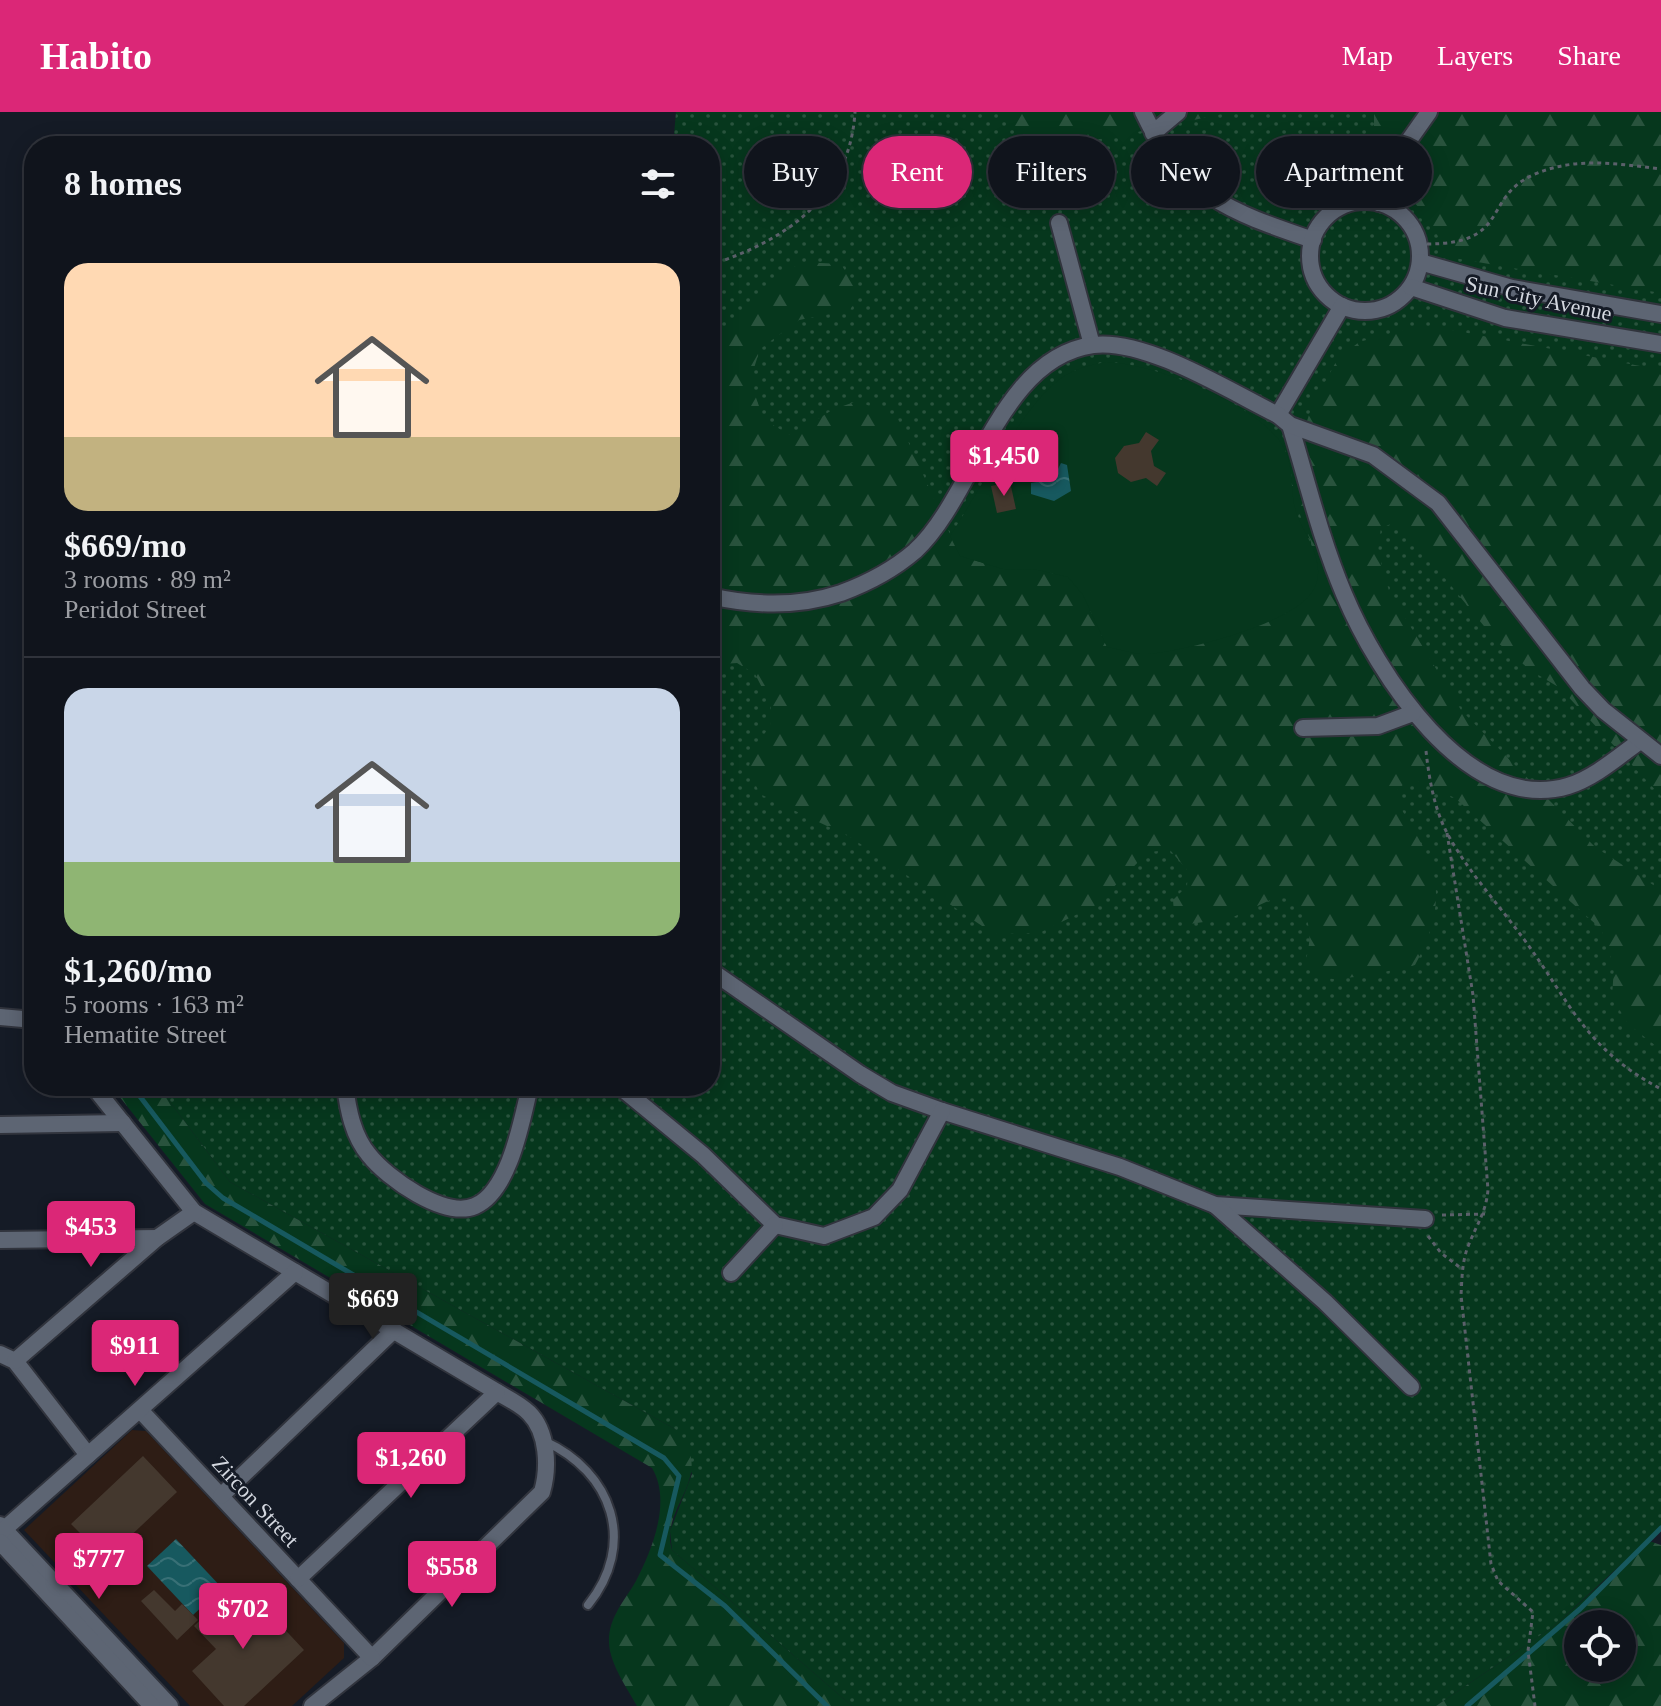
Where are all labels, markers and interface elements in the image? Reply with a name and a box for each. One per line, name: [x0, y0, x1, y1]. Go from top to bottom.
text: Habito: [40, 35, 152, 77]
text: Map: [1342, 40, 1393, 71]
text: Layers: [1437, 40, 1513, 71]
text: Share: [1557, 40, 1621, 71]
chip: Buy: [744, 136, 847, 208]
chip: Rent: [863, 136, 972, 208]
chip: Filters: [988, 136, 1115, 208]
chip: New: [1131, 136, 1240, 208]
chip: Apartment: [1256, 136, 1432, 208]
icon: filters: [636, 162, 680, 206]
text: 8 homes: [64, 165, 182, 202]
street label: Sun City Avenue: [1464, 271, 1614, 326]
icon: home: [300, 315, 444, 459]
pin: $1,450: [939, 430, 1069, 498]
text: $1,450: [968, 441, 1040, 470]
text: $669/mo: [64, 527, 187, 564]
text: 3 rooms · 89 m²: [64, 565, 231, 594]
text: Peridot Street: [64, 595, 206, 624]
icon: home: [300, 740, 444, 884]
text: $1,260/mo: [64, 952, 212, 989]
text: 5 rooms · 163 m²: [64, 990, 244, 1019]
text: Hematite Street: [64, 1020, 226, 1049]
pin: $453: [44, 1201, 138, 1269]
text: $453: [65, 1212, 117, 1241]
pin: $669: [326, 1273, 420, 1341]
text: $669: [347, 1284, 399, 1313]
pin: $911: [88, 1320, 182, 1388]
text: $911: [110, 1331, 160, 1360]
pin: $1,260: [346, 1432, 476, 1500]
text: $1,260: [375, 1443, 447, 1472]
street label: Zircon Street: [207, 1451, 304, 1552]
pin: $777: [52, 1533, 146, 1601]
pin: $558: [405, 1541, 499, 1609]
text: $777: [73, 1544, 125, 1573]
text: $558: [426, 1552, 478, 1581]
pin: $702: [196, 1583, 290, 1651]
text: $702: [217, 1594, 269, 1623]
map controls: [1564, 1610, 1636, 1682]
button: locate: [1564, 1610, 1636, 1682]

